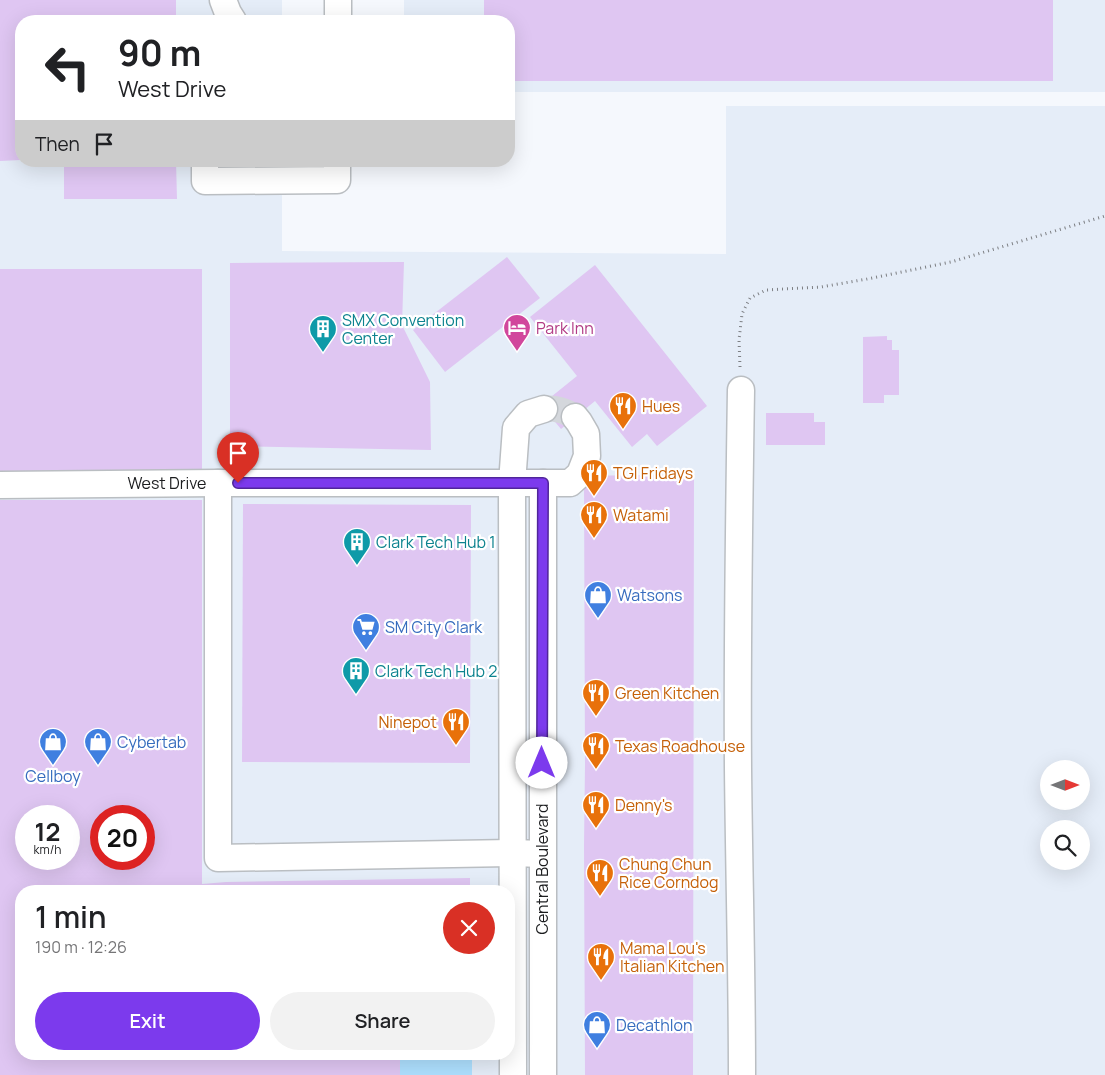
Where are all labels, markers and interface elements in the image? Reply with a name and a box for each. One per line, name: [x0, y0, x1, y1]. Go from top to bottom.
text: 90 m: [118, 29, 201, 77]
icon: left: [35, 35, 100, 100]
text: West Drive: [118, 74, 226, 104]
icon: arrive: [90, 130, 118, 158]
text: Then: [35, 131, 80, 157]
place label: SMX Convention Center: [342, 309, 464, 349]
hotel icon: Park Inn: [502, 313, 532, 352]
building icon: SMX Convention Center: [308, 314, 338, 353]
place label: Park Inn: [536, 317, 594, 339]
restaurant icon: Hues: [608, 391, 638, 430]
place label: Hues: [642, 395, 680, 417]
pin: [217, 432, 259, 483]
icon: arrive: [224, 439, 252, 467]
restaurant icon: TGI Fridays: [579, 458, 609, 497]
place label: TGI Fridays: [613, 462, 693, 484]
street label: West Drive: [128, 472, 206, 494]
restaurant icon: Watami: [579, 500, 609, 539]
place label: Watami: [613, 504, 669, 526]
building icon: Clark Tech Hub 1: [342, 527, 372, 566]
place label: Clark Tech Hub 1: [376, 531, 496, 553]
shop icon: Watsons: [583, 580, 613, 619]
place label: Watsons: [617, 584, 682, 606]
supermarket icon: SM City Clark: [351, 612, 381, 651]
place label: SM City Clark: [385, 616, 483, 638]
building icon: Clark Tech Hub 2: [341, 656, 371, 695]
place label: Clark Tech Hub 2: [375, 660, 497, 682]
restaurant icon: Green Kitchen: [581, 678, 611, 717]
place label: Green Kitchen: [615, 682, 719, 704]
restaurant icon: Ninepot: [441, 707, 471, 746]
place label: Ninepot: [378, 711, 437, 733]
shop icon: Cellboy: [38, 727, 68, 766]
shop icon: Cybertab: [83, 727, 113, 766]
place label: Cybertab: [117, 731, 186, 753]
restaurant icon: Texas Roadhouse: [581, 731, 611, 770]
place label: Texas Roadhouse: [615, 735, 745, 757]
position arrow: [515, 736, 567, 788]
north arrow: [1040, 760, 1090, 810]
map controls: [1040, 760, 1090, 870]
place label: Cellboy: [25, 765, 81, 787]
restaurant icon: Denny's: [581, 790, 611, 829]
place label: Denny's: [615, 794, 673, 816]
street label: Central Boulevard: [531, 804, 553, 934]
speed limit sign: 20: [90, 805, 155, 870]
text: 12: [35, 814, 60, 849]
button: search: [1040, 820, 1090, 870]
text: km/h: [34, 841, 61, 858]
place label: Chung Chun Rice Corndog: [619, 853, 719, 893]
restaurant icon: Chung Chun Rice Corndog: [585, 858, 615, 897]
text: 1 min: [35, 896, 107, 937]
button: close: [443, 902, 495, 954]
text: 190 m · 12:26: [35, 936, 127, 958]
place label: Mama Lou's Italian Kitchen: [620, 937, 724, 977]
restaurant icon: Mama Lou's Italian Kitchen: [586, 942, 616, 981]
button: Exit: [35, 992, 260, 1050]
button: Share: [270, 992, 495, 1050]
shop icon: Decathlon: [582, 1010, 612, 1049]
place label: Decathlon: [616, 1014, 692, 1036]

